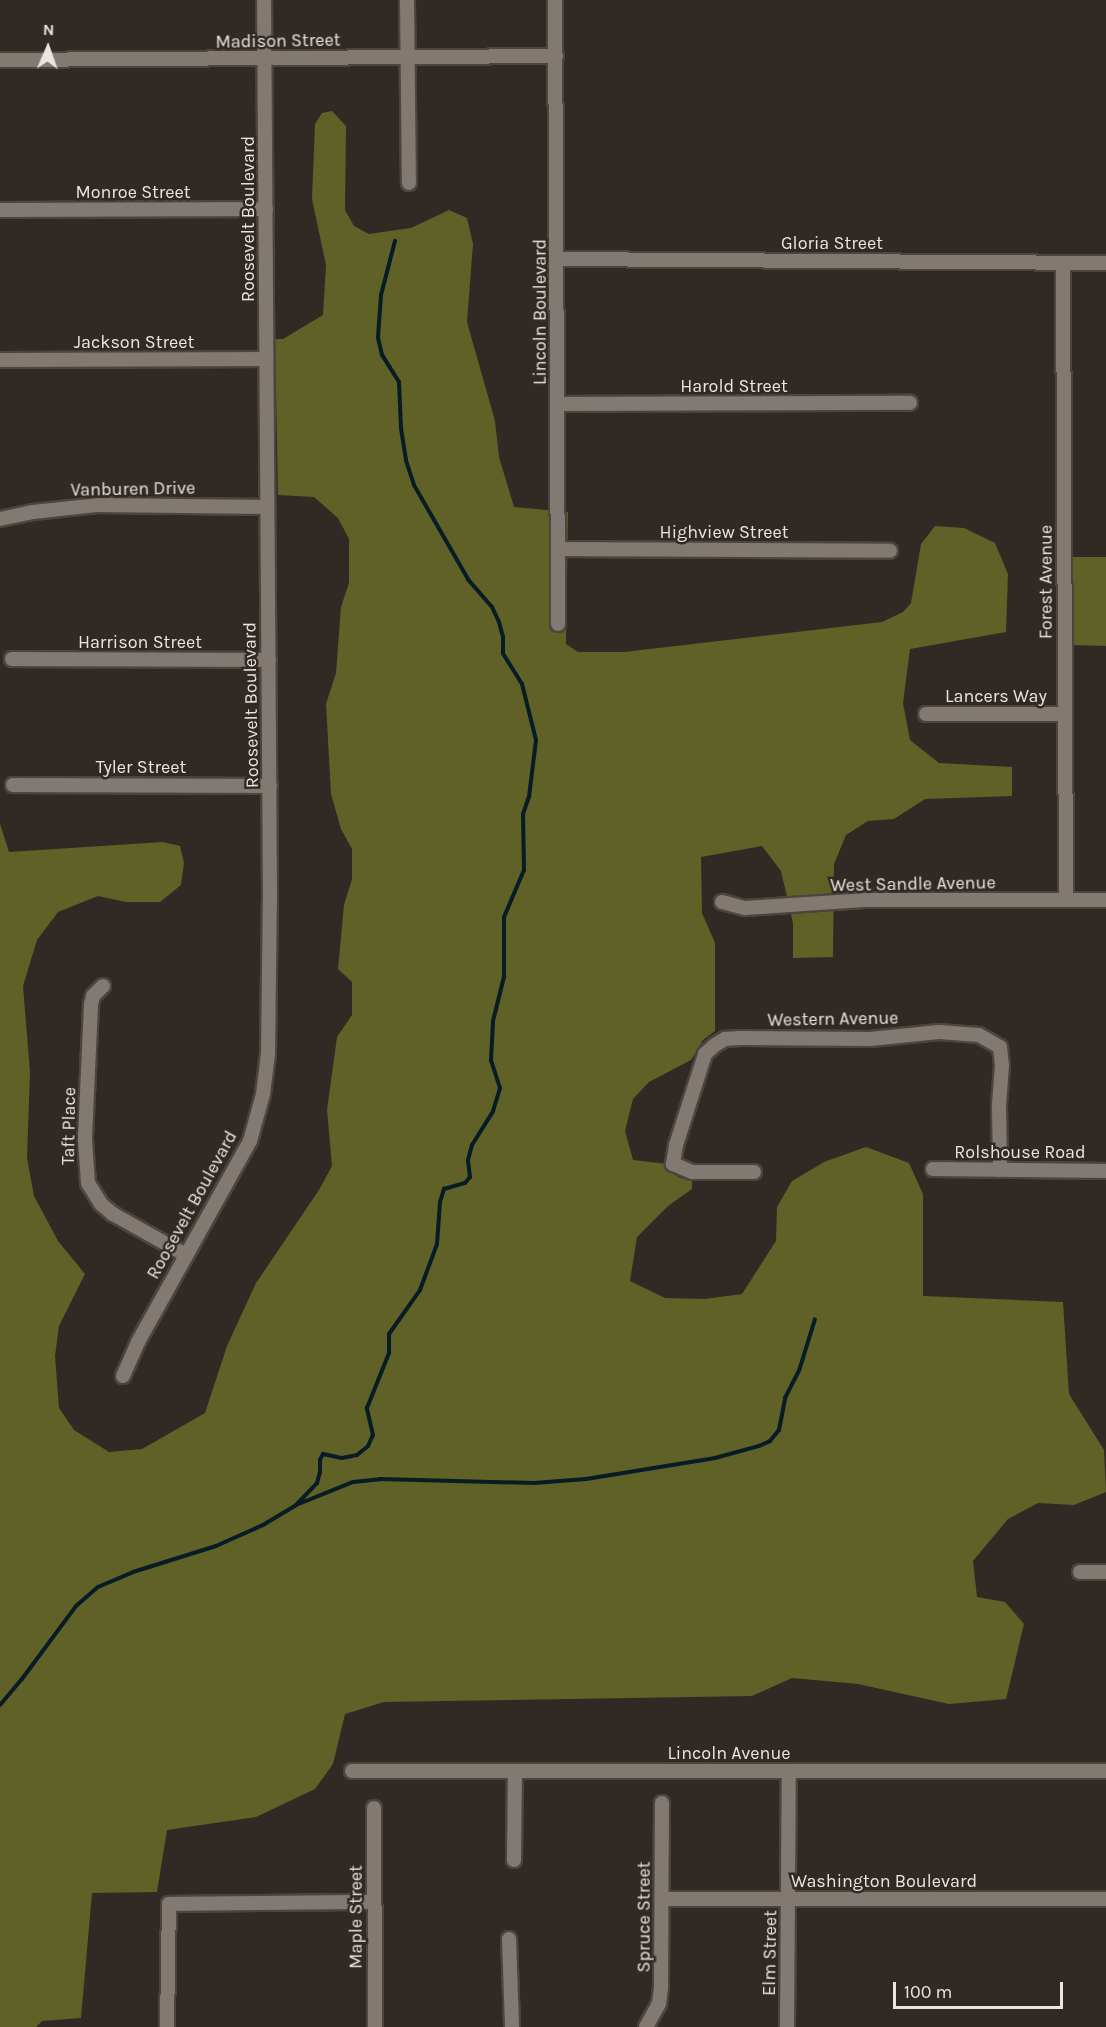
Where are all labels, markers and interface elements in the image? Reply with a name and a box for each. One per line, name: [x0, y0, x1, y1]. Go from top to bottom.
north arrow: [18, 18, 78, 78]
text: N: [43, 20, 55, 39]
street label: Madison Street: [215, 29, 341, 53]
street label: Roosevelt Boulevard: [237, 136, 259, 302]
street label: Monroe Street: [75, 181, 191, 203]
street label: Gloria Street: [781, 232, 883, 254]
street label: Lincoln Boulevard: [529, 239, 551, 385]
street label: Jackson Street: [74, 331, 194, 353]
street label: Harold Street: [680, 375, 788, 397]
street label: Vanburen Drive: [70, 477, 196, 501]
street label: Highview Street: [660, 521, 788, 543]
street label: Forest Avenue: [1035, 525, 1057, 639]
street label: Roosevelt Boulevard: [239, 622, 263, 788]
street label: Harrison Street: [78, 631, 202, 653]
street label: Lancers Way: [945, 685, 1047, 707]
street label: Tyler Street: [96, 756, 186, 778]
street label: West Sandle Avenue: [830, 872, 996, 896]
street label: Western Avenue: [767, 1007, 899, 1031]
street label: Taft Place: [58, 1087, 80, 1165]
street label: Roosevelt Boulevard: [142, 1127, 242, 1283]
street label: Rolshouse Road: [954, 1141, 1086, 1163]
street label: Lincoln Avenue: [667, 1742, 791, 1764]
street label: Spruce Street: [633, 1861, 655, 1973]
street label: Maple Street: [345, 1865, 367, 1969]
street label: Washington Boulevard: [791, 1870, 977, 1892]
street label: Elm Street: [758, 1910, 782, 1996]
scale bar: [896, 1970, 1066, 2008]
text: 100 m: [904, 1981, 952, 2003]

